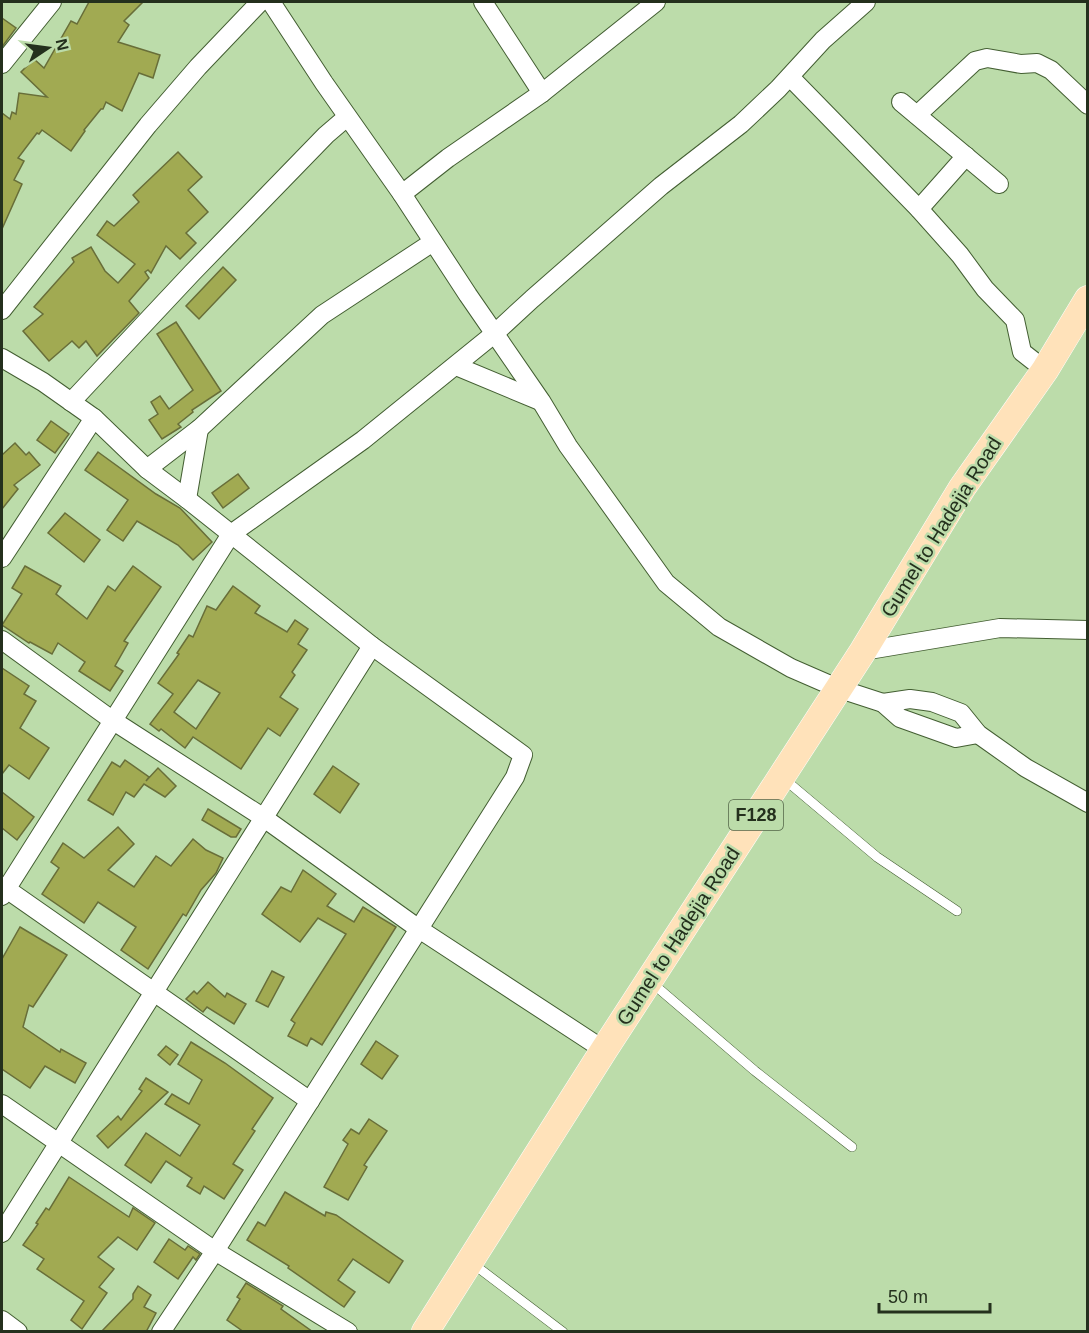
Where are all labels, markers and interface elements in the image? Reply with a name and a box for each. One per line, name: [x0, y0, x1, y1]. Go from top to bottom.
north arrow: [18, 18, 78, 78]
text: N: [53, 37, 72, 52]
street label: Gumel to Hadejia Road: [877, 433, 1005, 621]
road number: F128: [729, 800, 783, 830]
street label: Gumel to Hadejia Road: [612, 843, 744, 1029]
scale bar: [879, 1276, 990, 1314]
text: 50 m: [888, 1287, 928, 1307]

